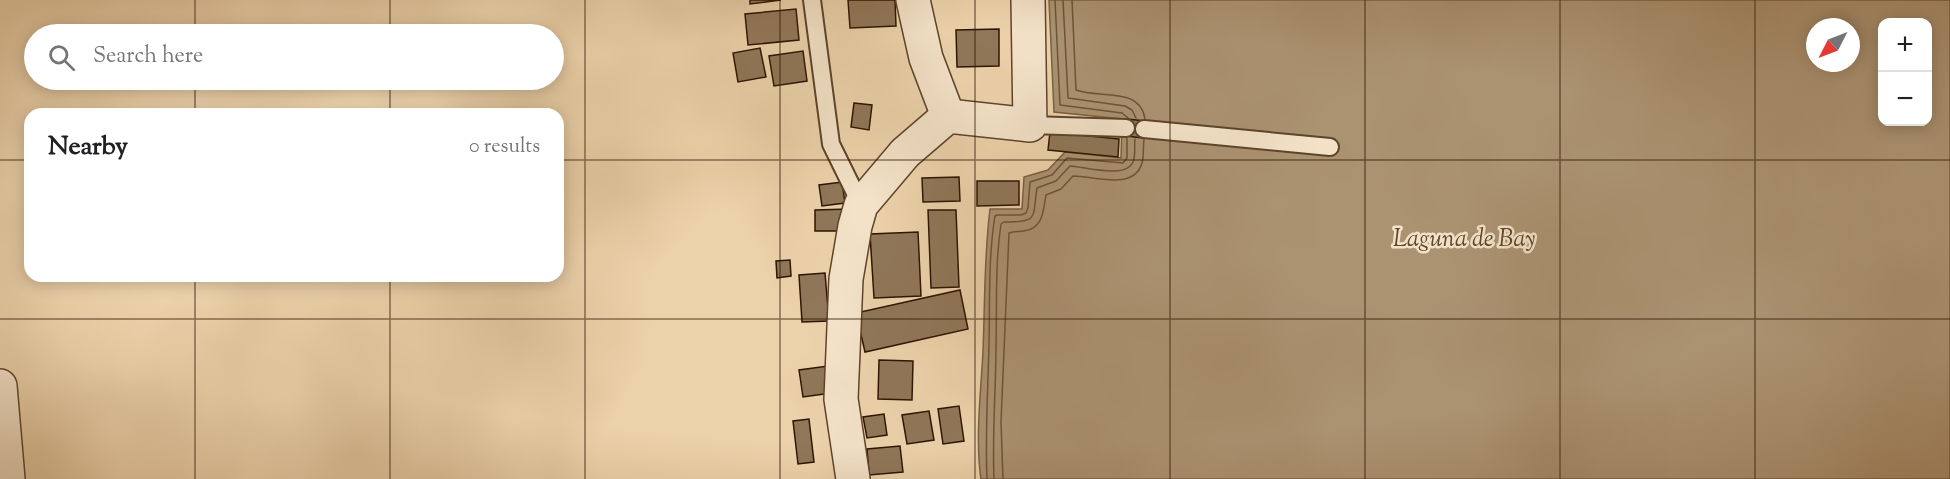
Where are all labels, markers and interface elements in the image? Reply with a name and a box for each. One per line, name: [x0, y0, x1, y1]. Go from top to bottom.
north arrow: [1806, 18, 1860, 72]
map controls: [1878, 18, 1932, 126]
button: +: [1878, 18, 1932, 72]
search box: [24, 24, 564, 90]
icon: search: [45, 41, 78, 74]
text: Search here: [93, 41, 203, 73]
button: −: [1878, 72, 1932, 126]
text: Nearby: [48, 129, 128, 166]
text: 0 results: [469, 133, 540, 162]
water label: Laguna de Bay: [1393, 223, 1536, 257]

